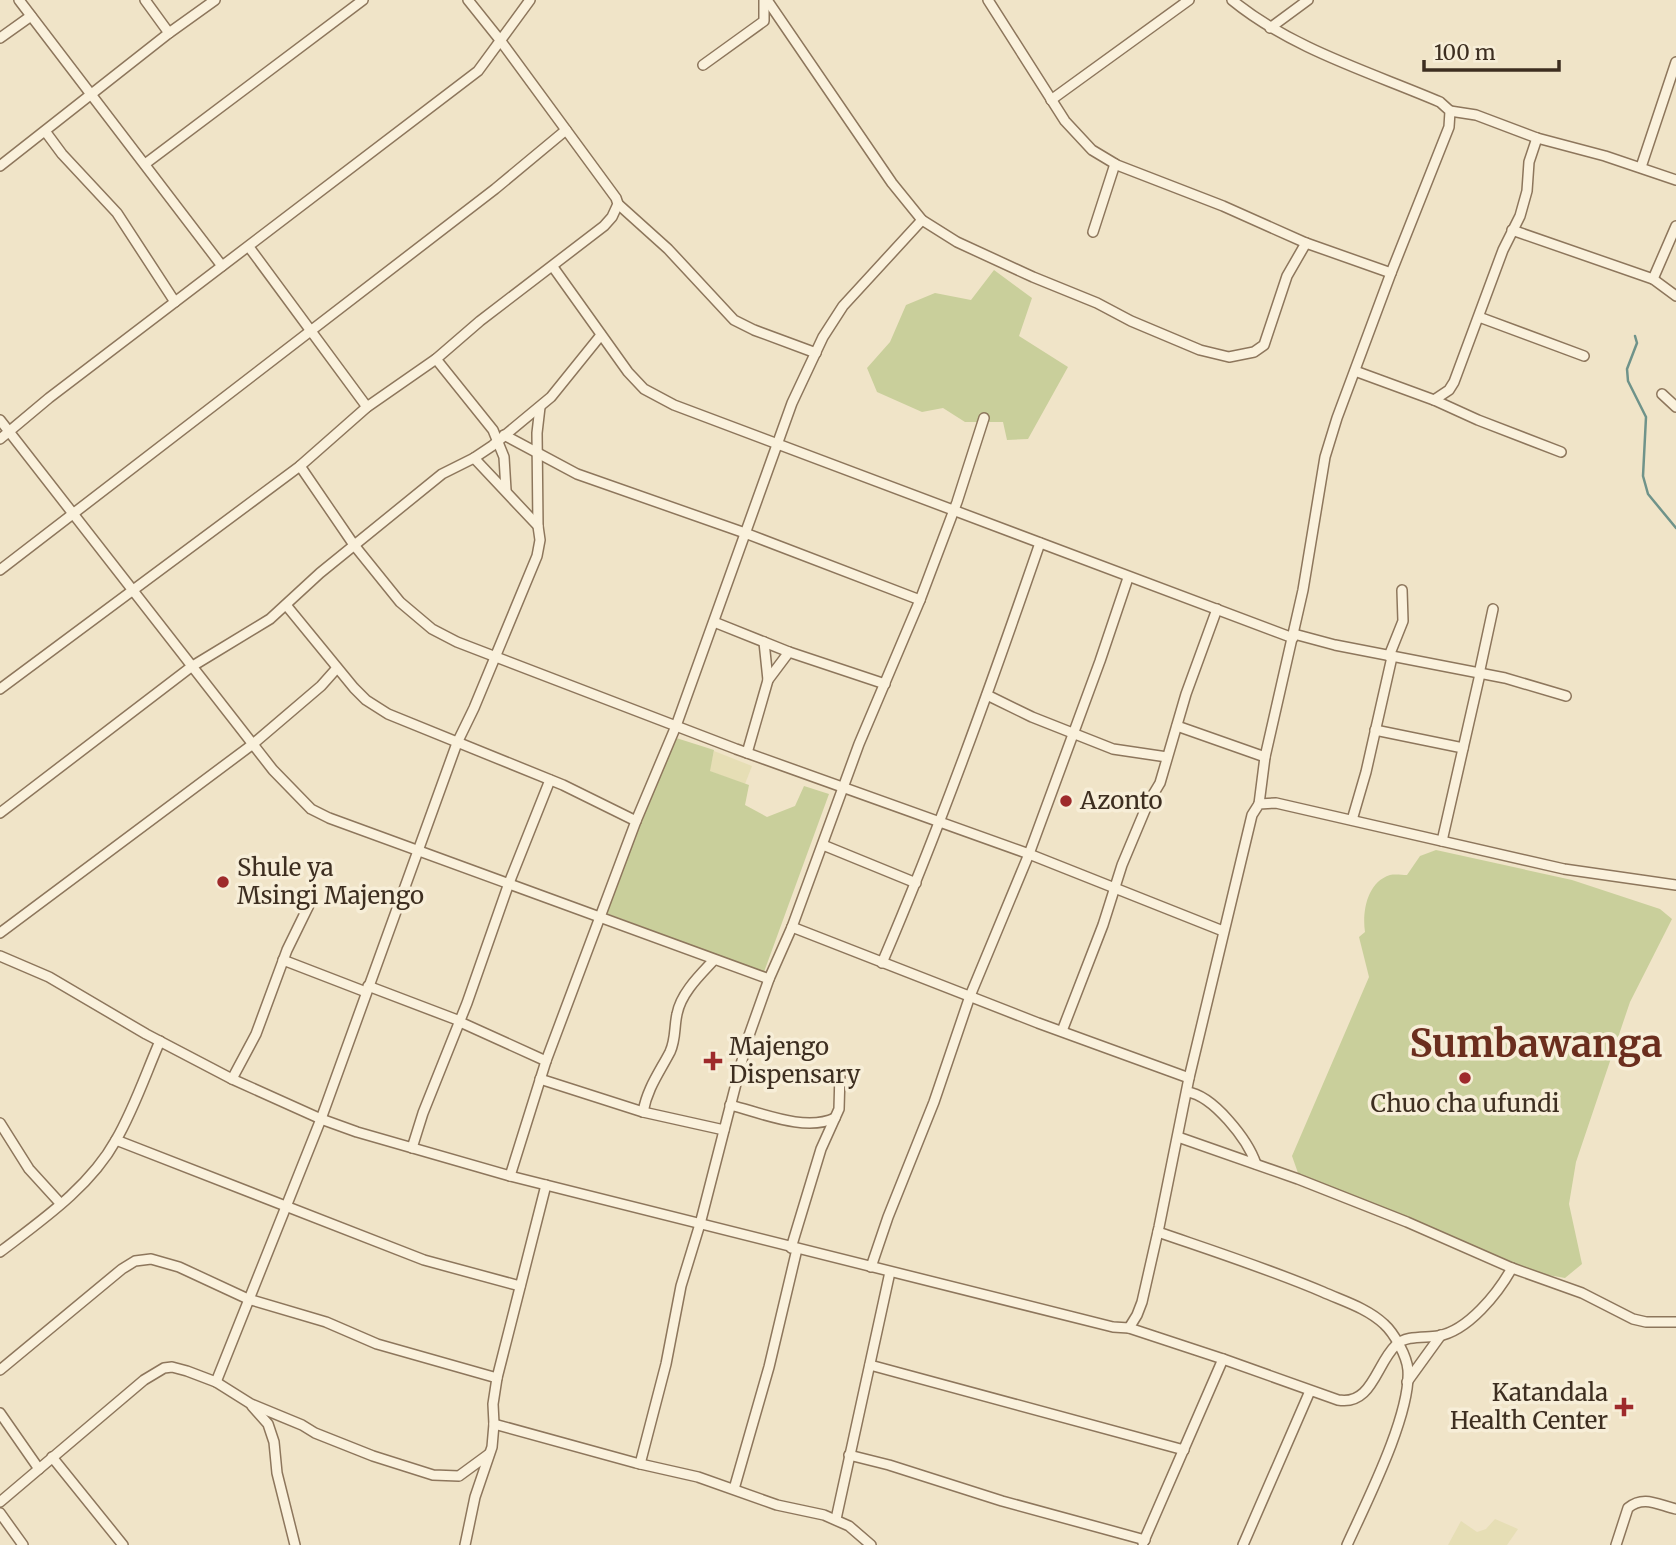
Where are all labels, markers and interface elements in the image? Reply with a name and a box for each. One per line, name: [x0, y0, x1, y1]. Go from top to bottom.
scale bar: [1424, 28, 1559, 72]
text: 100 m: [1434, 39, 1496, 66]
place label: Azonto: [1079, 785, 1163, 816]
marker: Azonto: [1058, 793, 1074, 809]
place label: Shule ya Msingi Majengo: [237, 852, 424, 911]
marker: Shule ya Msingi Majengo: [215, 874, 231, 890]
district label: Sumbawanga: [1409, 1020, 1663, 1067]
place label: Majengo Dispensary: [729, 1031, 861, 1090]
marker: Majengo Dispensary: [703, 1051, 723, 1071]
marker: Chuo cha ufundi: [1457, 1070, 1473, 1086]
place label: Chuo cha ufundi: [1371, 1088, 1560, 1119]
place label: Katandala Health Center: [1450, 1377, 1608, 1436]
marker: Katandala Health Center: [1614, 1397, 1634, 1417]

